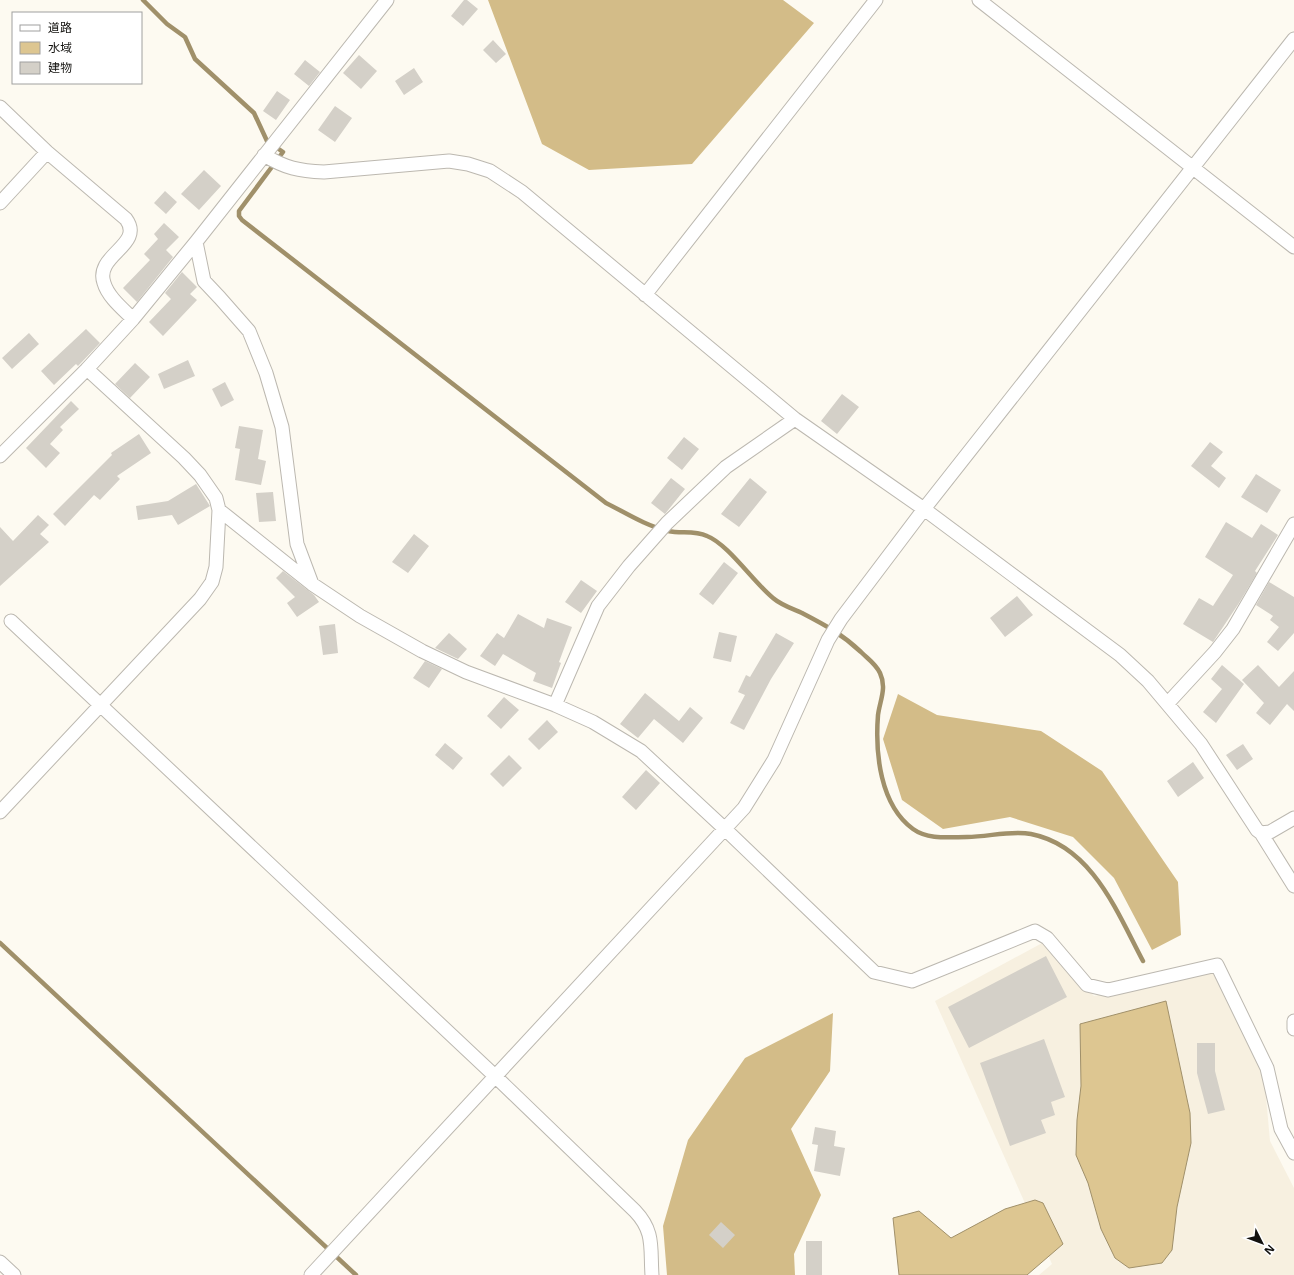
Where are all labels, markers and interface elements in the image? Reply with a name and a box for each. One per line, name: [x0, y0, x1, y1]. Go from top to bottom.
legend: [12, 12, 142, 84]
text: 道路: [48, 19, 72, 36]
text: 水域: [48, 39, 72, 56]
text: 建物: [48, 59, 72, 76]
north arrow: [1242, 1223, 1282, 1263]
text: N: [1261, 1242, 1278, 1258]

